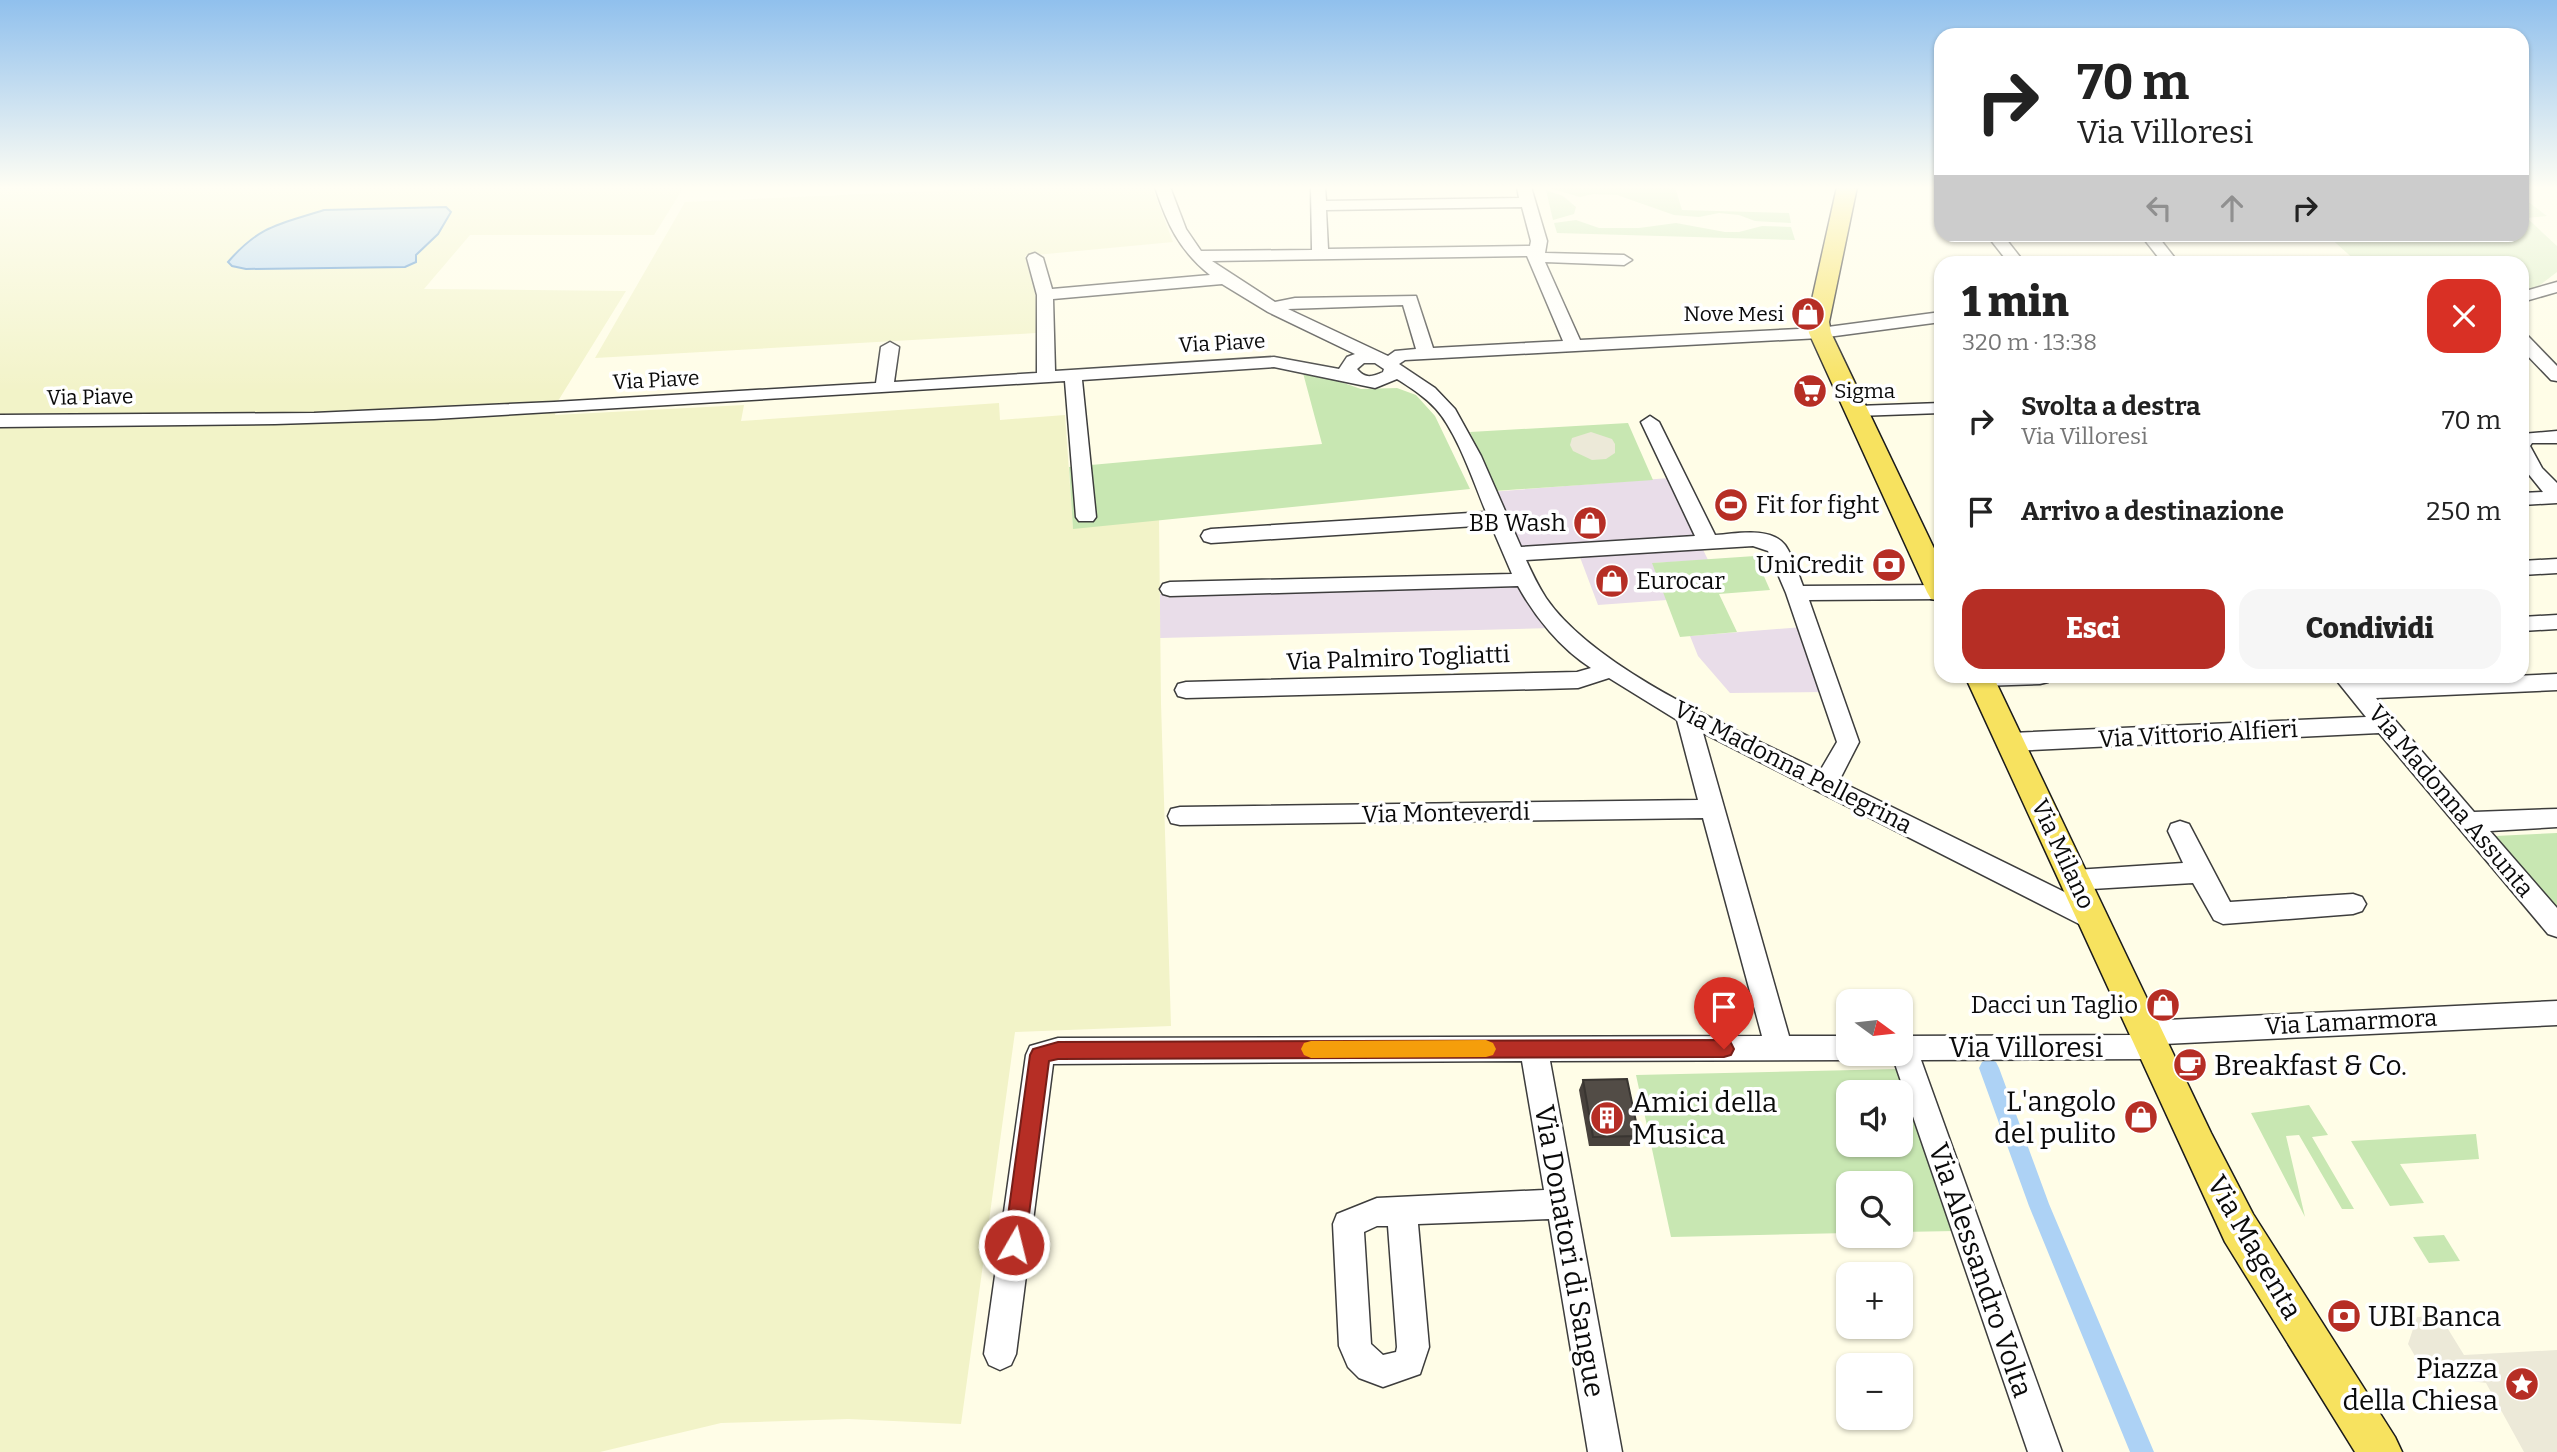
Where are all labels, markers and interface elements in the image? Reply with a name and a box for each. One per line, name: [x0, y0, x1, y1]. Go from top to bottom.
text: 70 m: [2077, 53, 2189, 112]
icon: right: [1962, 56, 2053, 147]
text: Via Villoresi: [2077, 113, 2254, 151]
icon: left: [2140, 189, 2178, 227]
icon: ahead: [2213, 189, 2251, 227]
icon: right: [2286, 189, 2324, 227]
text: 1 min: [1962, 277, 2069, 327]
button: close: [2427, 279, 2501, 353]
shop icon: Nove Mesi: [1789, 295, 1827, 333]
place label: Nove Mesi: [1684, 301, 1784, 327]
street label: Via Piave: [1178, 328, 1266, 358]
text: 320 m · 13:38: [1962, 328, 2097, 356]
street label: Via Piave: [612, 365, 700, 395]
supermarket icon: Sigma: [1791, 372, 1829, 410]
place label: Sigma: [1834, 378, 1896, 404]
street label: Via Piave: [46, 383, 134, 411]
text: Svolta a destra: [2021, 391, 2200, 422]
icon: right: [1962, 402, 2000, 440]
text: 70 m: [2442, 405, 2501, 436]
text: Via Villoresi: [2021, 422, 2148, 450]
sports icon: Fit for fight: [1712, 486, 1750, 524]
place label: Fit for fight: [1756, 491, 1880, 519]
icon: arrive: [1962, 493, 2000, 531]
text: Arrivo a destinazione: [2021, 496, 2284, 527]
text: 250 m: [2426, 496, 2501, 527]
shop icon: BB Wash: [1571, 504, 1609, 542]
place label: BB Wash: [1469, 509, 1566, 537]
bank icon: UniCredit: [1870, 546, 1908, 584]
place label: UniCredit: [1756, 551, 1864, 579]
shop icon: Eurocar: [1593, 562, 1631, 600]
place label: Eurocar: [1636, 567, 1725, 595]
button: Esci: [1962, 589, 2225, 669]
button: Condividi: [2239, 589, 2501, 669]
street label: Via Palmiro Togliatti: [1286, 640, 1510, 676]
street label: Via Madonna Pellegrina: [1669, 695, 1917, 839]
street label: Via Madonna Assunta: [2363, 699, 2539, 903]
street label: Via Vittorio Alfieri: [2097, 715, 2299, 753]
street label: Via Milano: [2025, 795, 2101, 913]
street label: Via Monteverdi: [1362, 798, 1530, 828]
pin: [1694, 977, 1754, 1049]
shop icon: Dacci un Taglio: [2144, 986, 2182, 1024]
icon: arrive: [1705, 988, 1743, 1026]
north arrow: [1836, 989, 1913, 1066]
map controls: [1836, 989, 1913, 1430]
place label: Dacci un Taglio: [1971, 991, 2138, 1019]
street label: Via Lamarmora: [2264, 1004, 2438, 1040]
street label: Via Villoresi: [1949, 1031, 2103, 1064]
cafe icon: Breakfast & Co.: [2171, 1046, 2209, 1084]
place label: Breakfast & Co.: [2214, 1049, 2407, 1082]
button: sound: [1836, 1080, 1913, 1157]
place label: L'angolo del pulito: [1994, 1085, 2116, 1150]
place label: Amici della Musica: [1632, 1086, 1777, 1151]
shop icon: L'angolo del pulito: [2122, 1098, 2160, 1136]
building icon: Amici della Musica: [1588, 1099, 1626, 1137]
street label: Via Donatori di Sangue: [1528, 1102, 1611, 1400]
street label: Via Alessandro Volta: [1922, 1139, 2039, 1401]
street label: Via Magenta: [2200, 1170, 2309, 1325]
button: search: [1836, 1171, 1913, 1248]
position arrow: [977, 1208, 1051, 1282]
button: +: [1836, 1262, 1913, 1339]
bank icon: UBI Banca: [2325, 1297, 2363, 1335]
place label: UBI Banca: [2368, 1300, 2501, 1333]
place label: Piazza della Chiesa: [2342, 1352, 2498, 1417]
button: −: [1836, 1353, 1913, 1430]
place icon: Piazza della Chiesa: [2503, 1365, 2541, 1403]

